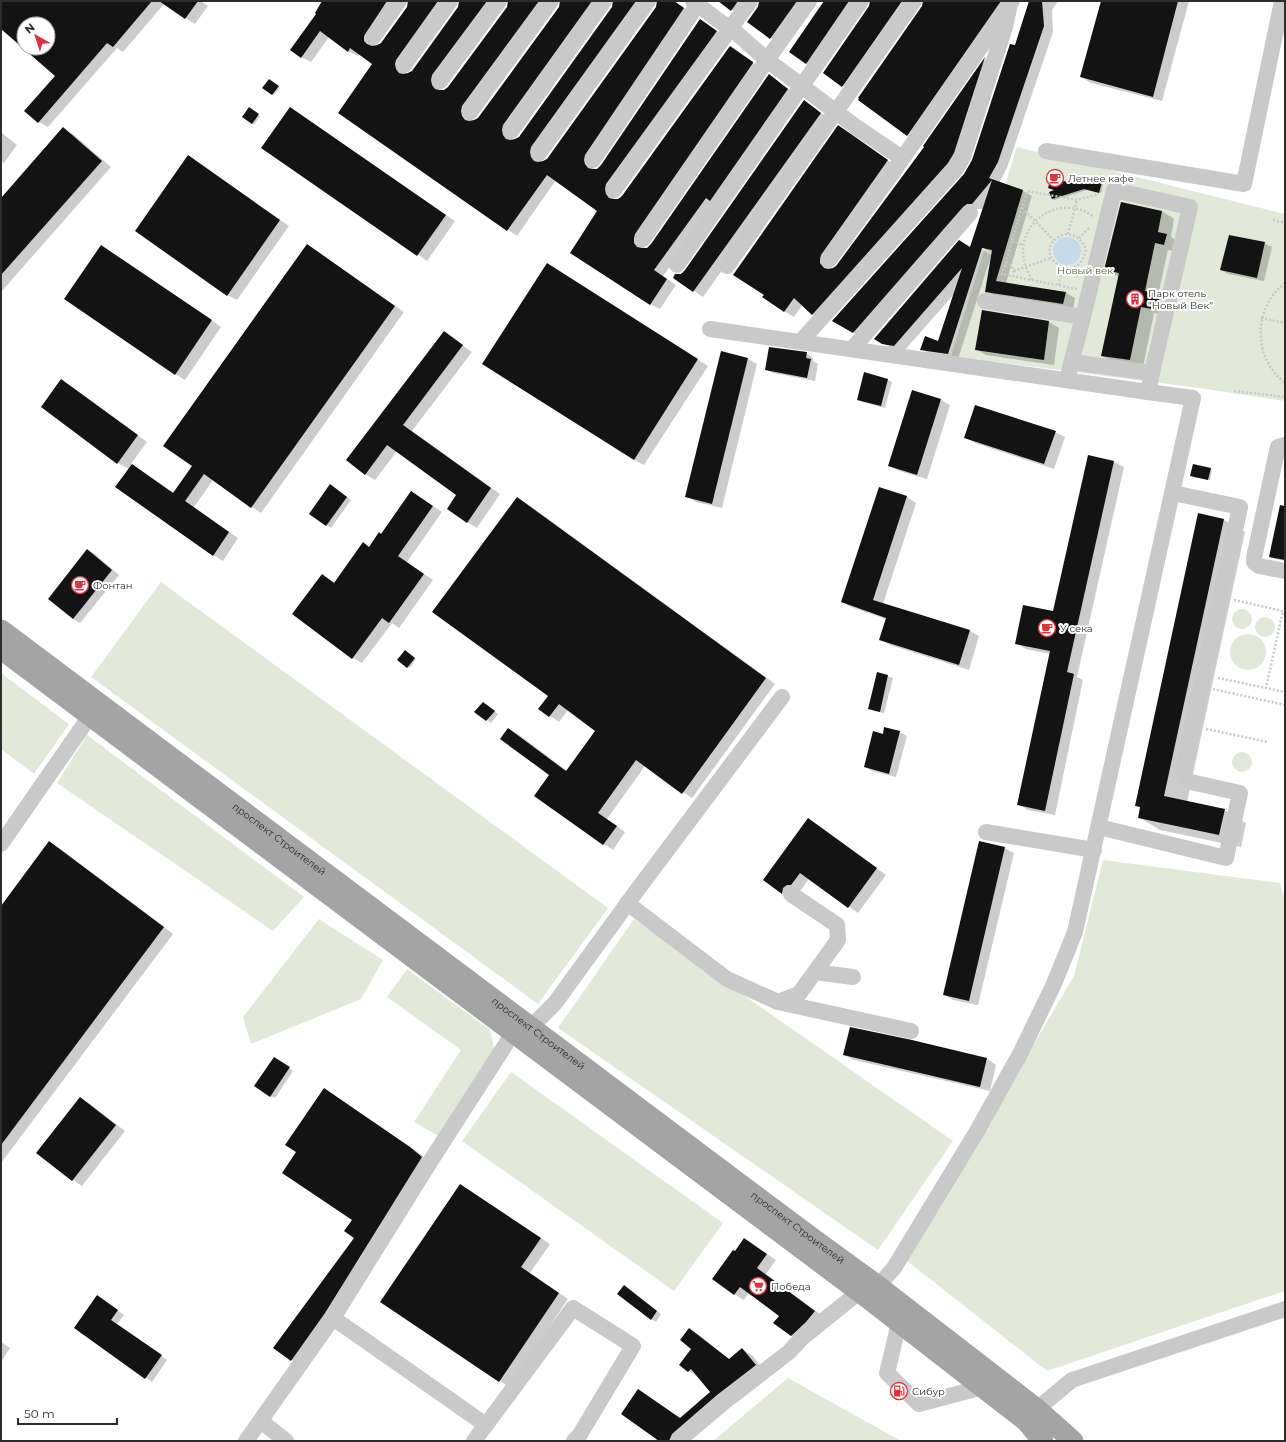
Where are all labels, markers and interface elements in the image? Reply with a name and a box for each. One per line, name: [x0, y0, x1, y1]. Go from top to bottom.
north arrow: [16, 16, 56, 56]
text: N: [22, 20, 38, 36]
cafe icon: Летнее кафе: [1045, 168, 1065, 188]
place label: Летнее кафе: [1068, 172, 1134, 185]
park label: Новый век: [1057, 264, 1113, 277]
place label: Парк отель "Новый Век": [1148, 287, 1213, 312]
building icon: Парк отель "Новый Век": [1125, 289, 1145, 309]
cafe icon: Фонтан: [70, 575, 90, 595]
place label: Фонтан: [93, 579, 133, 592]
cafe icon: У сека: [1037, 618, 1057, 638]
place label: У сека: [1060, 622, 1093, 635]
street label: проспект Строителей: [230, 800, 328, 878]
street label: проспект Строителей: [489, 994, 588, 1073]
street label: проспект Строителей: [748, 1189, 847, 1267]
supermarket icon: Победа: [748, 1276, 768, 1296]
place label: Победа: [771, 1280, 811, 1293]
fuel station icon: Сибур: [889, 1381, 909, 1401]
place label: Сибур: [912, 1385, 945, 1398]
scale bar: [18, 1400, 117, 1426]
text: 50 m: [24, 1406, 55, 1421]

